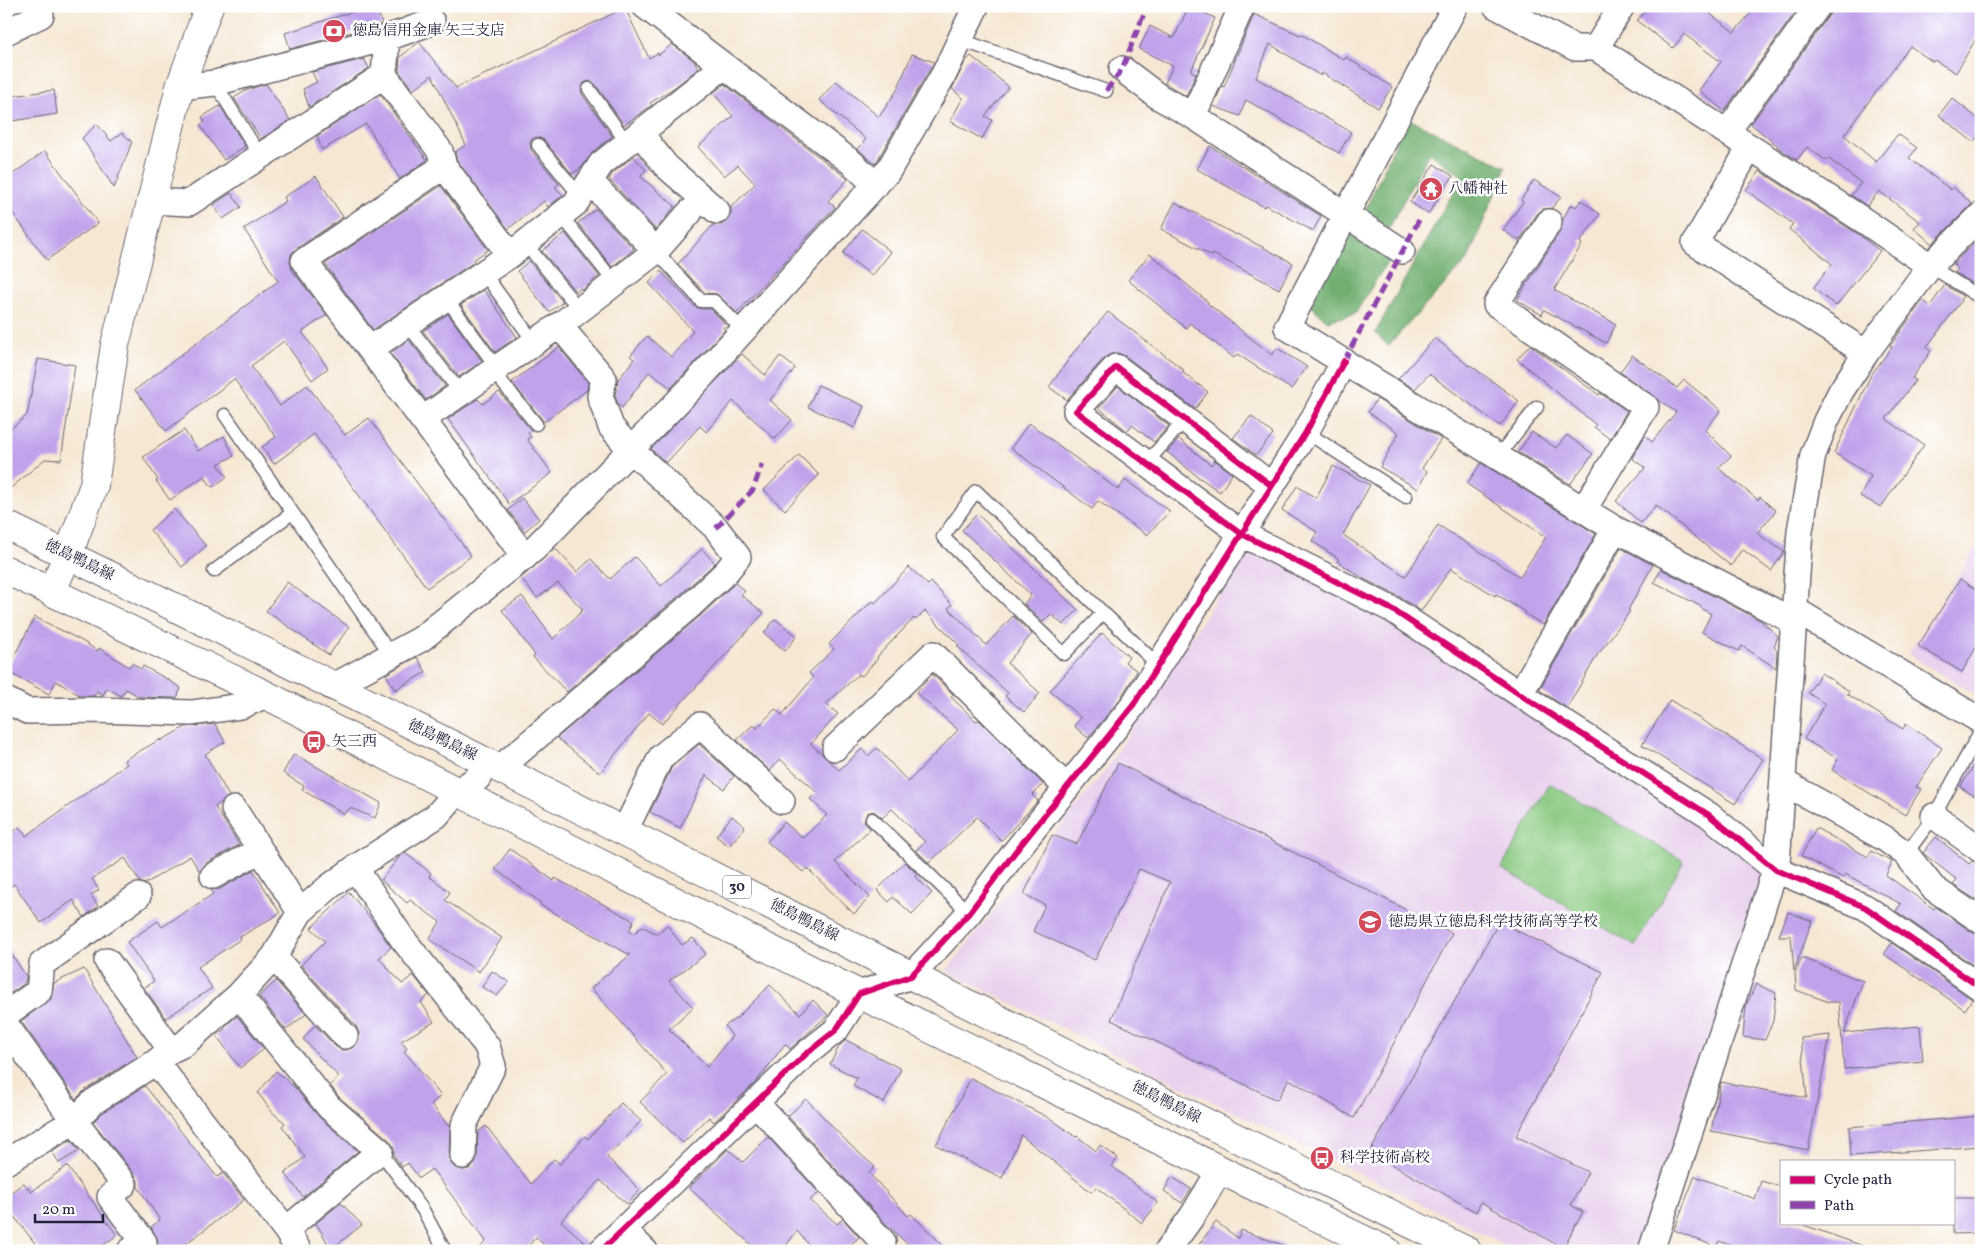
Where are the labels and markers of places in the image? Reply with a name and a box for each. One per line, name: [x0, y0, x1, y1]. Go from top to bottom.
bank icon: 徳島信用金庫 矢三支店: [321, 18, 347, 44]
place label: 徳島信用金庫 矢三支店: [352, 21, 505, 42]
temple icon: 八幡神社: [1418, 176, 1444, 202]
place label: 八幡神社: [1448, 179, 1508, 200]
bus stop icon: 矢三西: [301, 729, 327, 755]
place label: 矢三西: [332, 732, 377, 753]
school or university icon: 徳島県立徳島科学技術高等学校: [1357, 909, 1383, 935]
place label: 徳島県立徳島科学技術高等学校: [1388, 912, 1598, 933]
bus stop icon: 科学技術高校: [1309, 1145, 1335, 1171]
place label: 科学技術高校: [1340, 1148, 1430, 1169]

